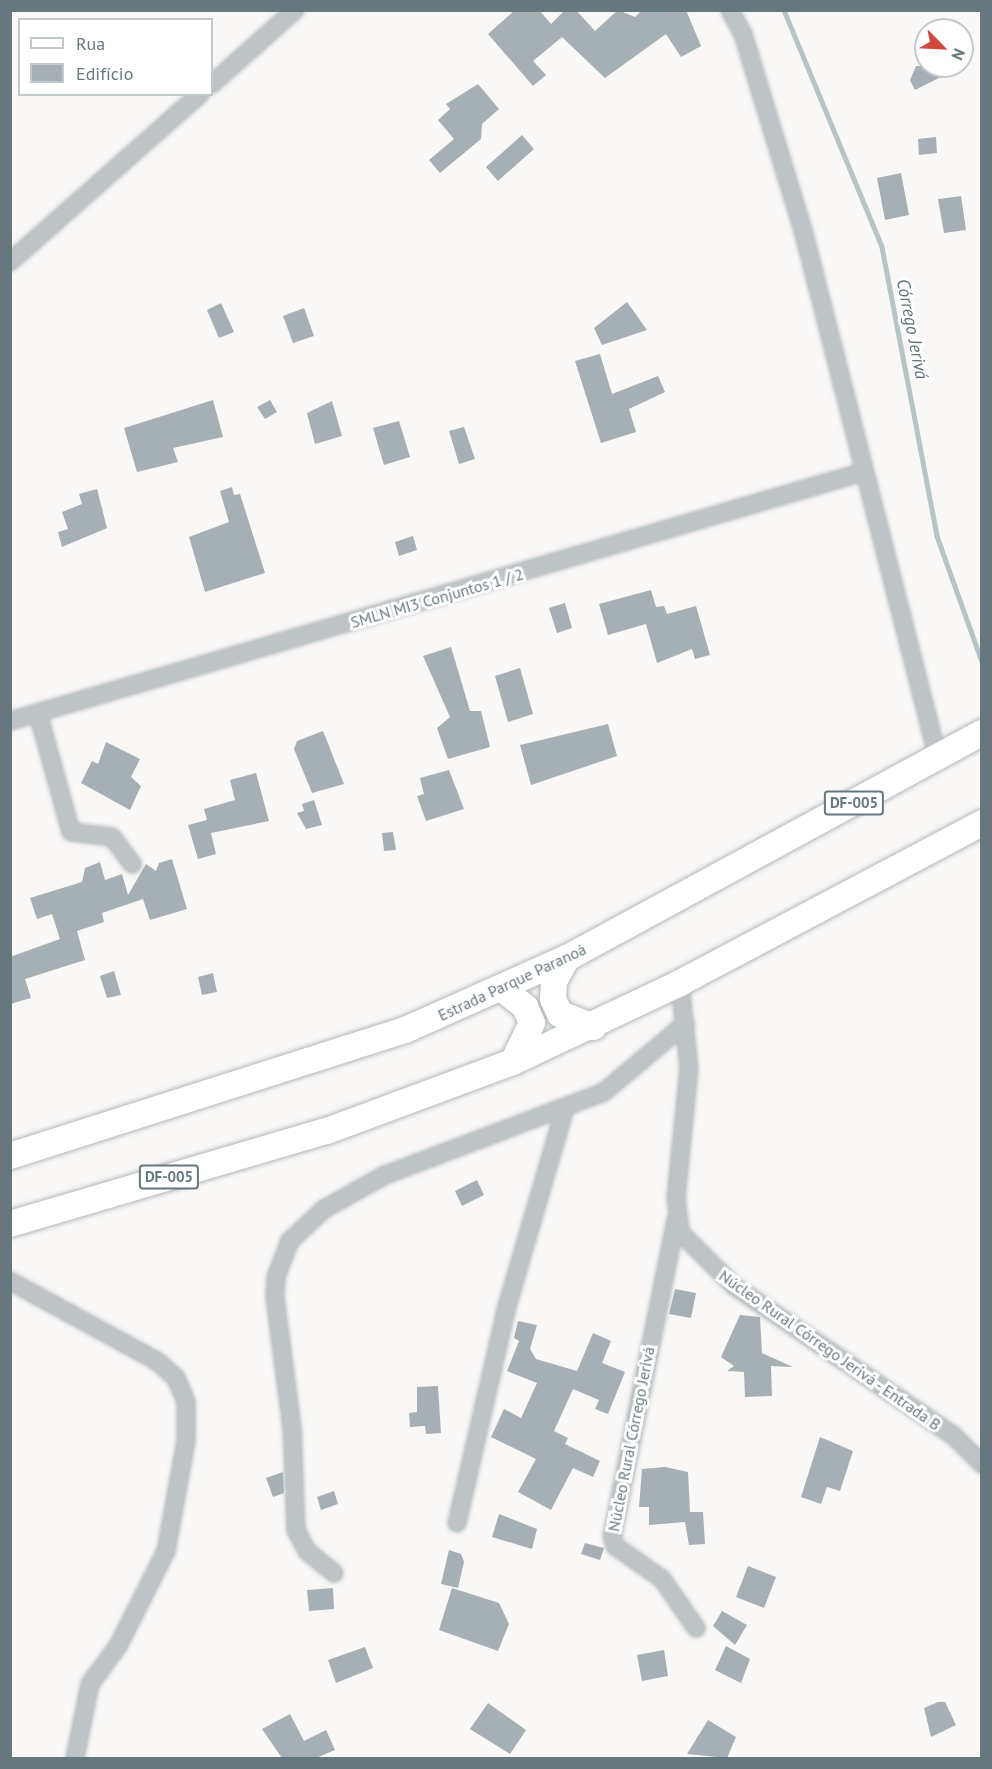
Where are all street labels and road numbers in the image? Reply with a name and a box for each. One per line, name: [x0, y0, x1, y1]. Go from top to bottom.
street label: SMLN MI3 Conjuntos 1 / 2: [348, 564, 526, 632]
road number: DF-005: [822, 791, 886, 815]
street label: Estrada Parque Paranoá: [435, 939, 589, 1025]
road number: DF-005: [138, 1165, 201, 1189]
street label: Núcleo Rural Córrego Jerivá - Entrada B: [714, 1265, 946, 1435]
street label: Núcleo Rural Córrego Jerivá: [604, 1345, 658, 1533]

